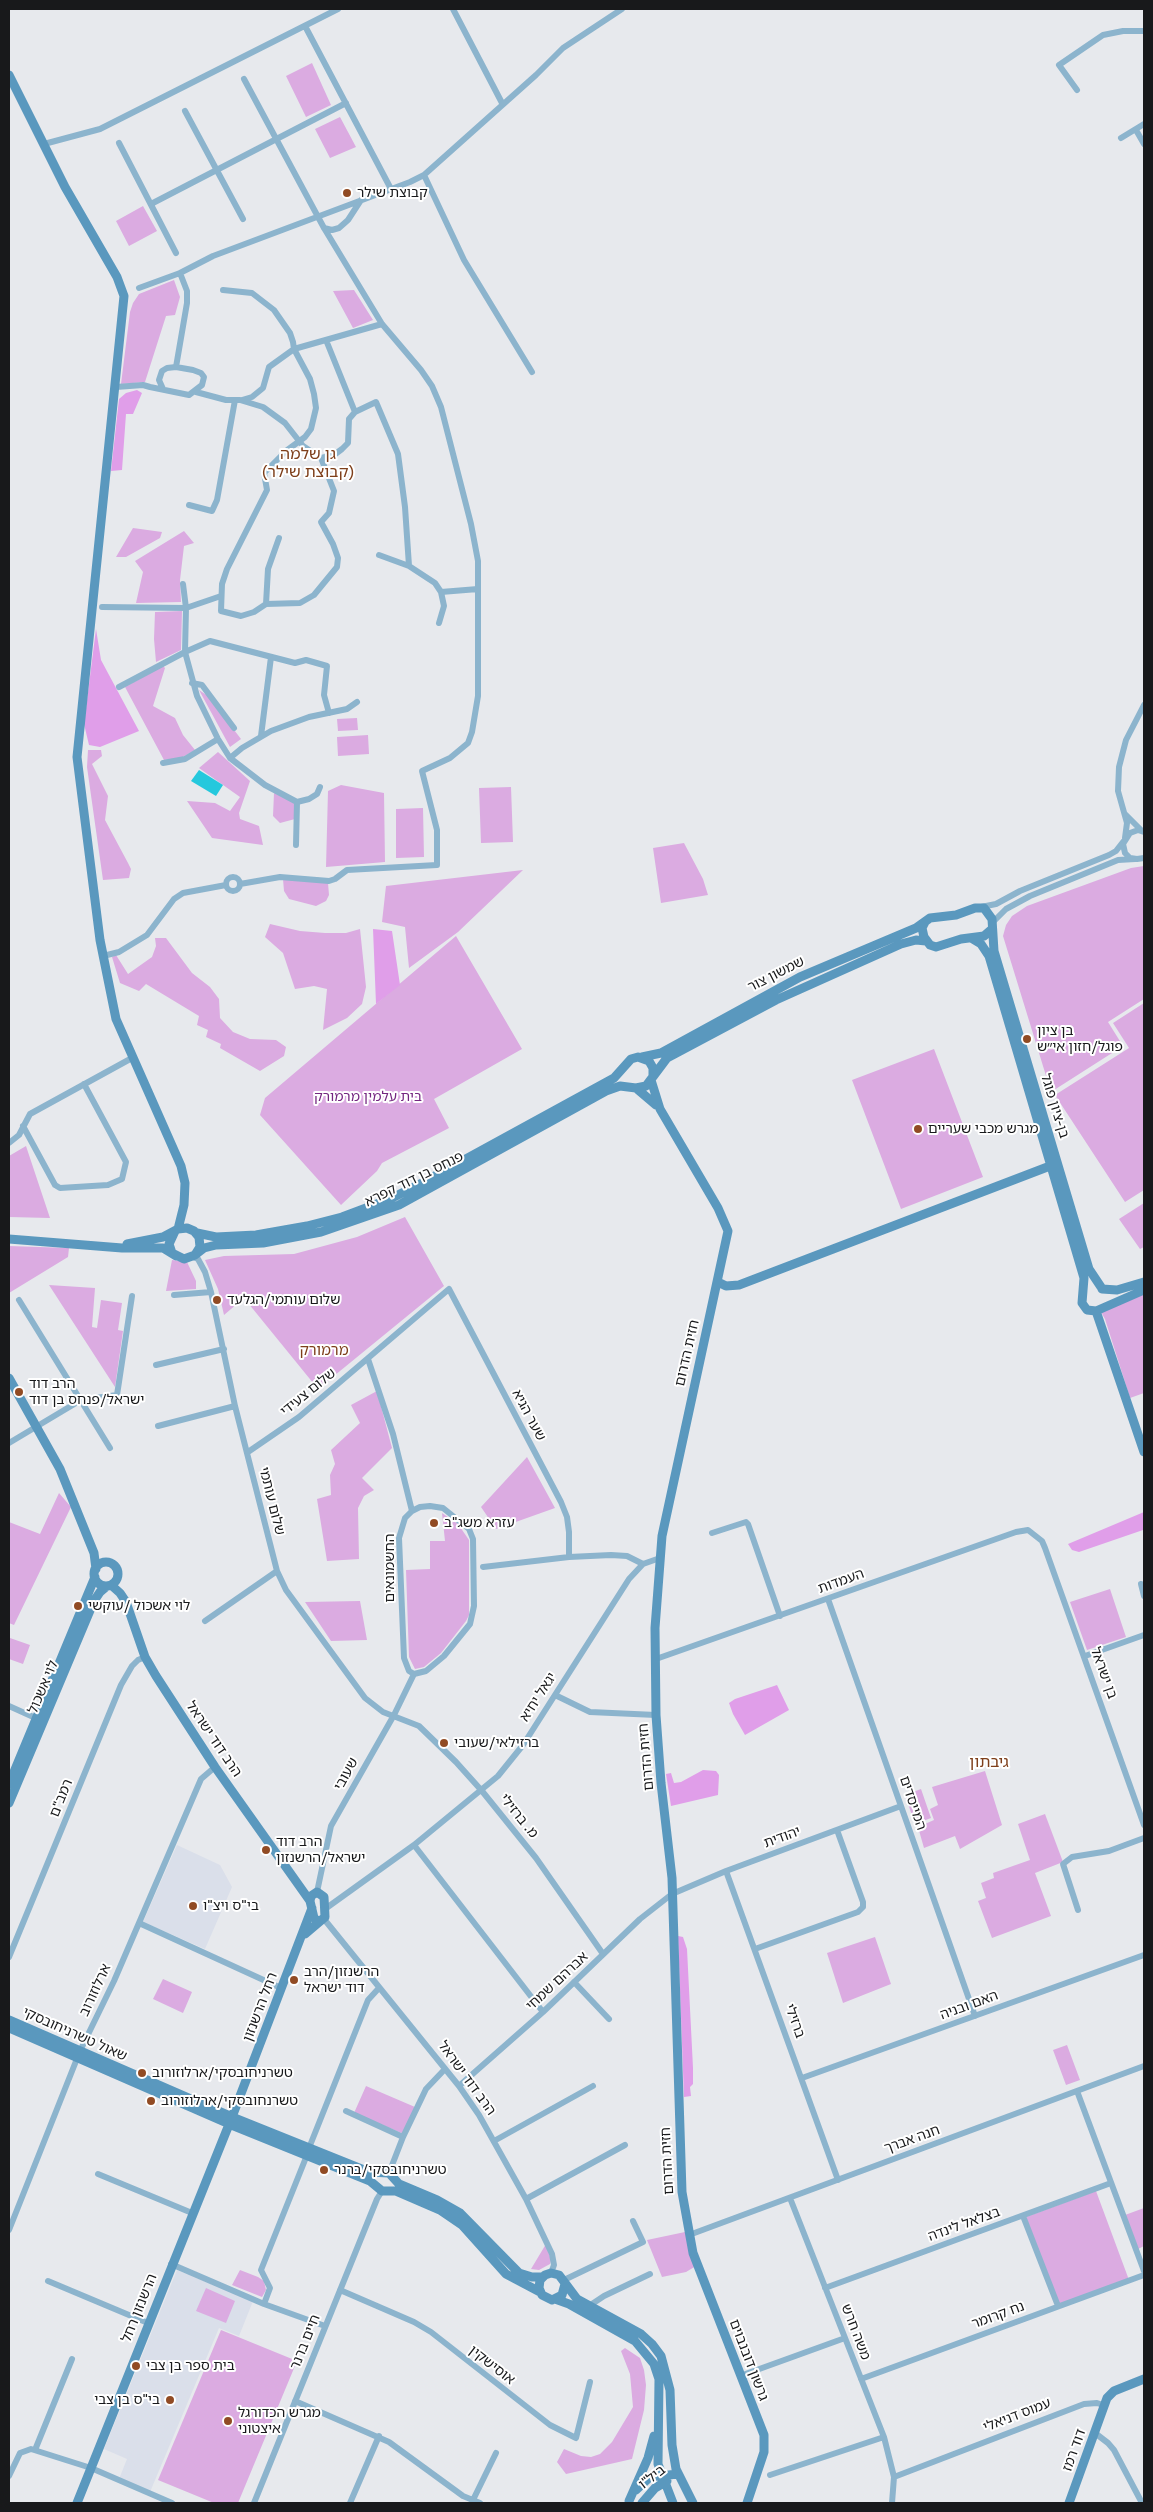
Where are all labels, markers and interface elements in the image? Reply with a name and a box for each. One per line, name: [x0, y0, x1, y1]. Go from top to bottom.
place label: קבוצת שילר: [357, 185, 428, 201]
marker: קבוצת שילר: [341, 187, 353, 199]
district label: גן שלמה (קבוצת שילר): [261, 444, 355, 482]
street label: שמשון צור: [745, 953, 807, 995]
place label: בן ציון פוגל/חזון אי״ש: [1037, 1023, 1123, 1056]
marker: בן ציון פוגל/חזון אי״ש: [1021, 1033, 1033, 1045]
street label: בן-ציון פוגל: [1037, 1072, 1073, 1140]
park label: בית עלמין מרמורק: [314, 1089, 422, 1105]
place label: מגרש מכבי שעריים: [928, 1121, 1039, 1137]
marker: מגרש מכבי שעריים: [912, 1123, 924, 1135]
street label: פנחס בן דוד קפרא: [362, 1148, 466, 1210]
place label: שלום עותמי/הגלעד: [227, 1292, 340, 1308]
marker: שלום עותמי/הגלעד: [211, 1294, 223, 1306]
street label: חזית הדרום: [671, 1318, 703, 1388]
district label: מרמורק: [299, 1341, 349, 1359]
street label: שלום צעידי: [277, 1365, 339, 1419]
place label: הרב דוד ישראל/פנחס בן דוד: [29, 1376, 144, 1408]
marker: הרב דוד ישראל/פנחס בן דוד: [13, 1386, 25, 1398]
street label: שער הגיא: [508, 1386, 550, 1444]
street label: שלום עותמי: [255, 1465, 289, 1537]
place label: עזרא משג"ב: [444, 1515, 515, 1531]
marker: עזרא משג"ב: [428, 1517, 440, 1529]
street label: החשמונאים: [382, 1534, 398, 1602]
street label: העמדות: [816, 1565, 866, 1597]
place label: לוי אשכול /עוקשי: [88, 1598, 190, 1614]
marker: לוי אשכול /עוקשי: [72, 1600, 84, 1612]
street label: בן ישראל: [1087, 1645, 1121, 1701]
street label: לוי אשכול: [24, 1658, 62, 1716]
street label: יגאל יחיא: [516, 1669, 560, 1725]
street label: הרב דוד ישראל: [183, 1698, 245, 1780]
street label: חזית הדרום: [635, 1723, 657, 1791]
place label: ברזילאי/שעובי: [454, 1735, 539, 1751]
marker: ברזילאי/שעובי: [438, 1737, 450, 1749]
district label: גיבתון: [969, 1752, 1009, 1772]
street label: שעובי: [330, 1755, 362, 1793]
street label: המייסדים: [896, 1774, 930, 1832]
street label: רמב"ם: [46, 1777, 76, 1819]
street label: מ. ברזילי: [496, 1790, 542, 1842]
street label: יהודית: [761, 1823, 803, 1851]
place label: הרב דוד ישראל/הרשנזון: [276, 1834, 365, 1866]
marker: הרב דוד ישראל/הרשנזון: [260, 1844, 272, 1856]
place label: בי"ס ויצ"ו: [203, 1898, 259, 1914]
marker: בי"ס ויצ"ו: [187, 1900, 199, 1912]
street label: אברהם שמחי: [523, 1948, 591, 2014]
street label: ארלוזורוב: [76, 1961, 114, 2019]
place label: הרשנזון/הרב דוד ישראל: [304, 1964, 379, 1996]
street label: רחל הרשנזון: [239, 1970, 281, 2044]
marker: הרשנזון/הרב דוד ישראל: [288, 1974, 300, 1986]
street label: האם ובניה: [938, 1987, 1000, 2023]
street label: ברזילי: [781, 2002, 809, 2040]
street label: שאול טשרניחובסקי: [20, 2003, 130, 2065]
street label: הרב דוד ישראל: [434, 2038, 500, 2118]
place label: טשרניחובסקי/ארלוזורוב: [152, 2065, 293, 2081]
marker: טשרניחובסקי/ארלוזורוב: [136, 2067, 148, 2079]
place label: טשרנחובסקי/ארלוזורוב: [161, 2093, 298, 2109]
marker: טשרנחובסקי/ארלוזורוב: [145, 2095, 157, 2107]
street label: חנה אברך: [882, 2121, 942, 2157]
street label: חזית הדרום: [657, 2127, 677, 2195]
place label: טשרניחובסקי/ברנר: [334, 2162, 447, 2178]
marker: טשרניחובסקי/ברנר: [318, 2164, 330, 2176]
street label: בצלאל לינדה: [926, 2203, 1002, 2245]
street label: הרשנזון רחל: [118, 2271, 160, 2345]
street label: נח קרומר: [969, 2298, 1027, 2332]
street label: משה חרש: [838, 2302, 874, 2362]
street label: חיים ברנר: [286, 2312, 324, 2372]
street label: גרשון דובנבוים: [726, 2317, 772, 2403]
street label: אוסישקין: [466, 2342, 518, 2388]
place label: בית ספר בן צבי: [146, 2358, 235, 2374]
marker: בית ספר בן צבי: [130, 2360, 142, 2372]
place label: בי"ס בן צבי: [94, 2392, 160, 2408]
marker: בי"ס בן צבי: [164, 2394, 176, 2406]
street label: עמוס דניאלי: [981, 2394, 1053, 2436]
place label: מגרש הכדורגל איצטוני: [238, 2405, 321, 2438]
marker: מגרש הכדורגל איצטוני: [222, 2415, 234, 2427]
street label: דוד רמז: [1059, 2426, 1089, 2474]
street label: ביל"ו: [635, 2461, 669, 2493]

